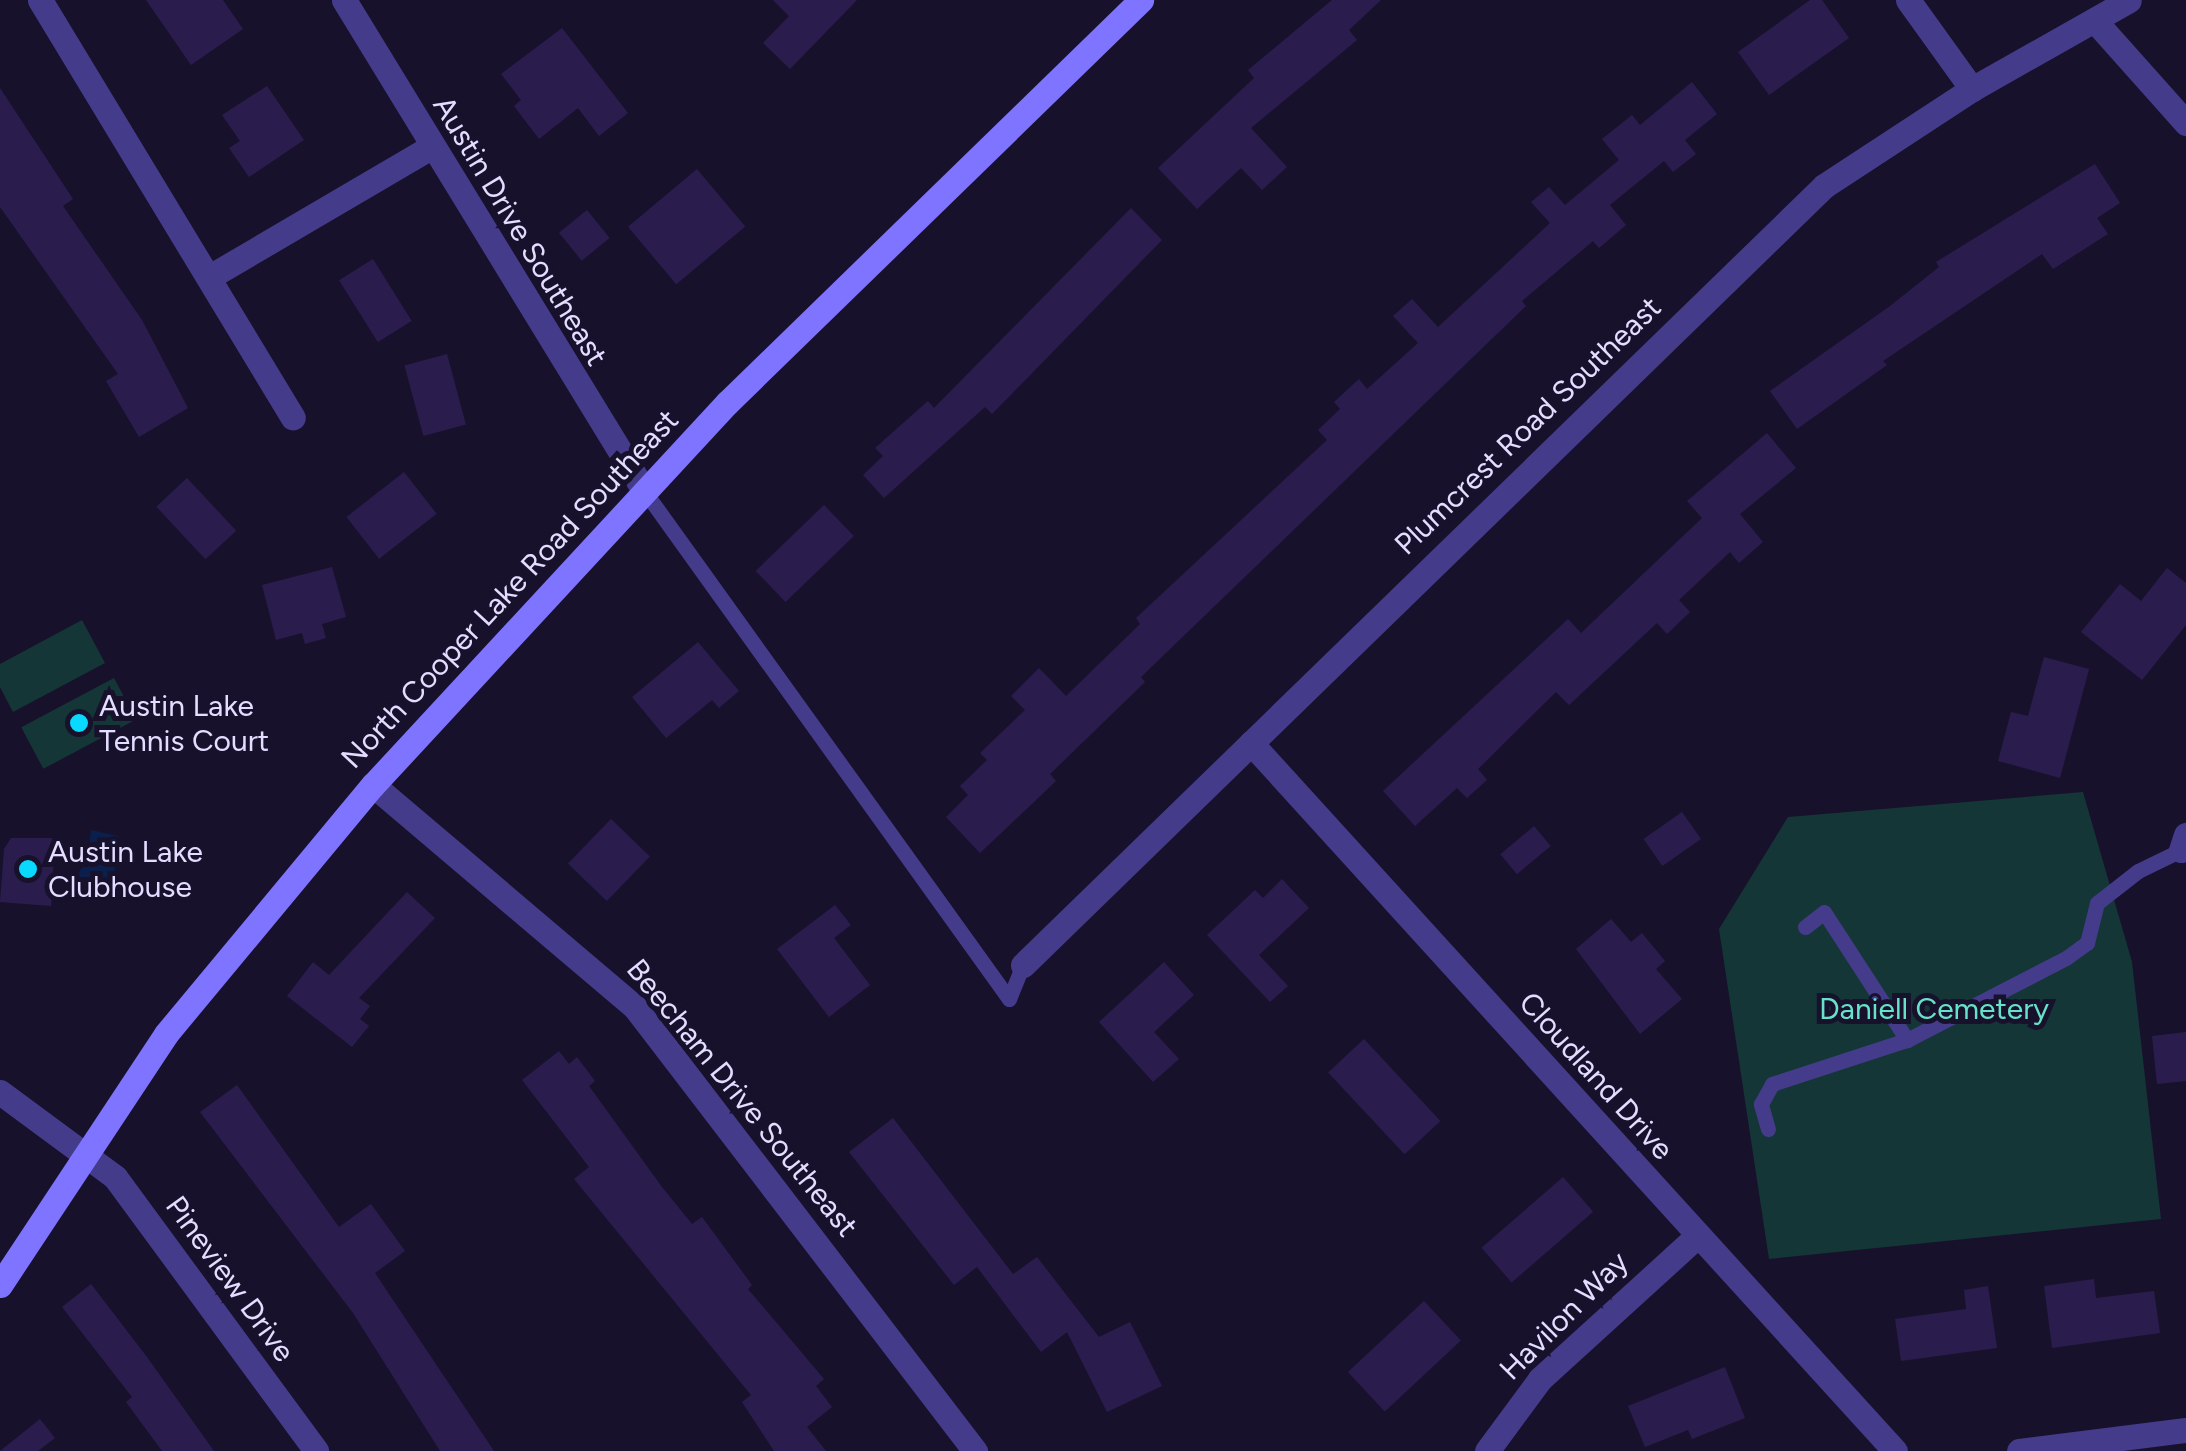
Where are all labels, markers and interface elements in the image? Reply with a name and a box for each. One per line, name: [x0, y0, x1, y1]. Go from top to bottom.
street label: Austin Drive Southeast: [425, 90, 615, 372]
street label: Plumcrest Road Southeast: [1388, 289, 1668, 563]
street label: North Cooper Lake Road Southeast: [334, 402, 686, 776]
place label: Austin Lake Tennis Court: [99, 688, 269, 758]
marker: Austin Lake Tennis Court: [68, 712, 90, 734]
place label: Austin Lake Clubhouse: [48, 834, 203, 904]
marker: Austin Lake Clubhouse: [17, 858, 39, 880]
street label: Beecham Drive Southeast: [619, 952, 865, 1244]
street label: Cloudland Drive: [1511, 985, 1681, 1167]
park label: Daniell Cemetery: [1819, 991, 2049, 1027]
street label: Pineview Drive: [158, 1189, 302, 1369]
street label: Havilon Way: [1492, 1244, 1636, 1388]

